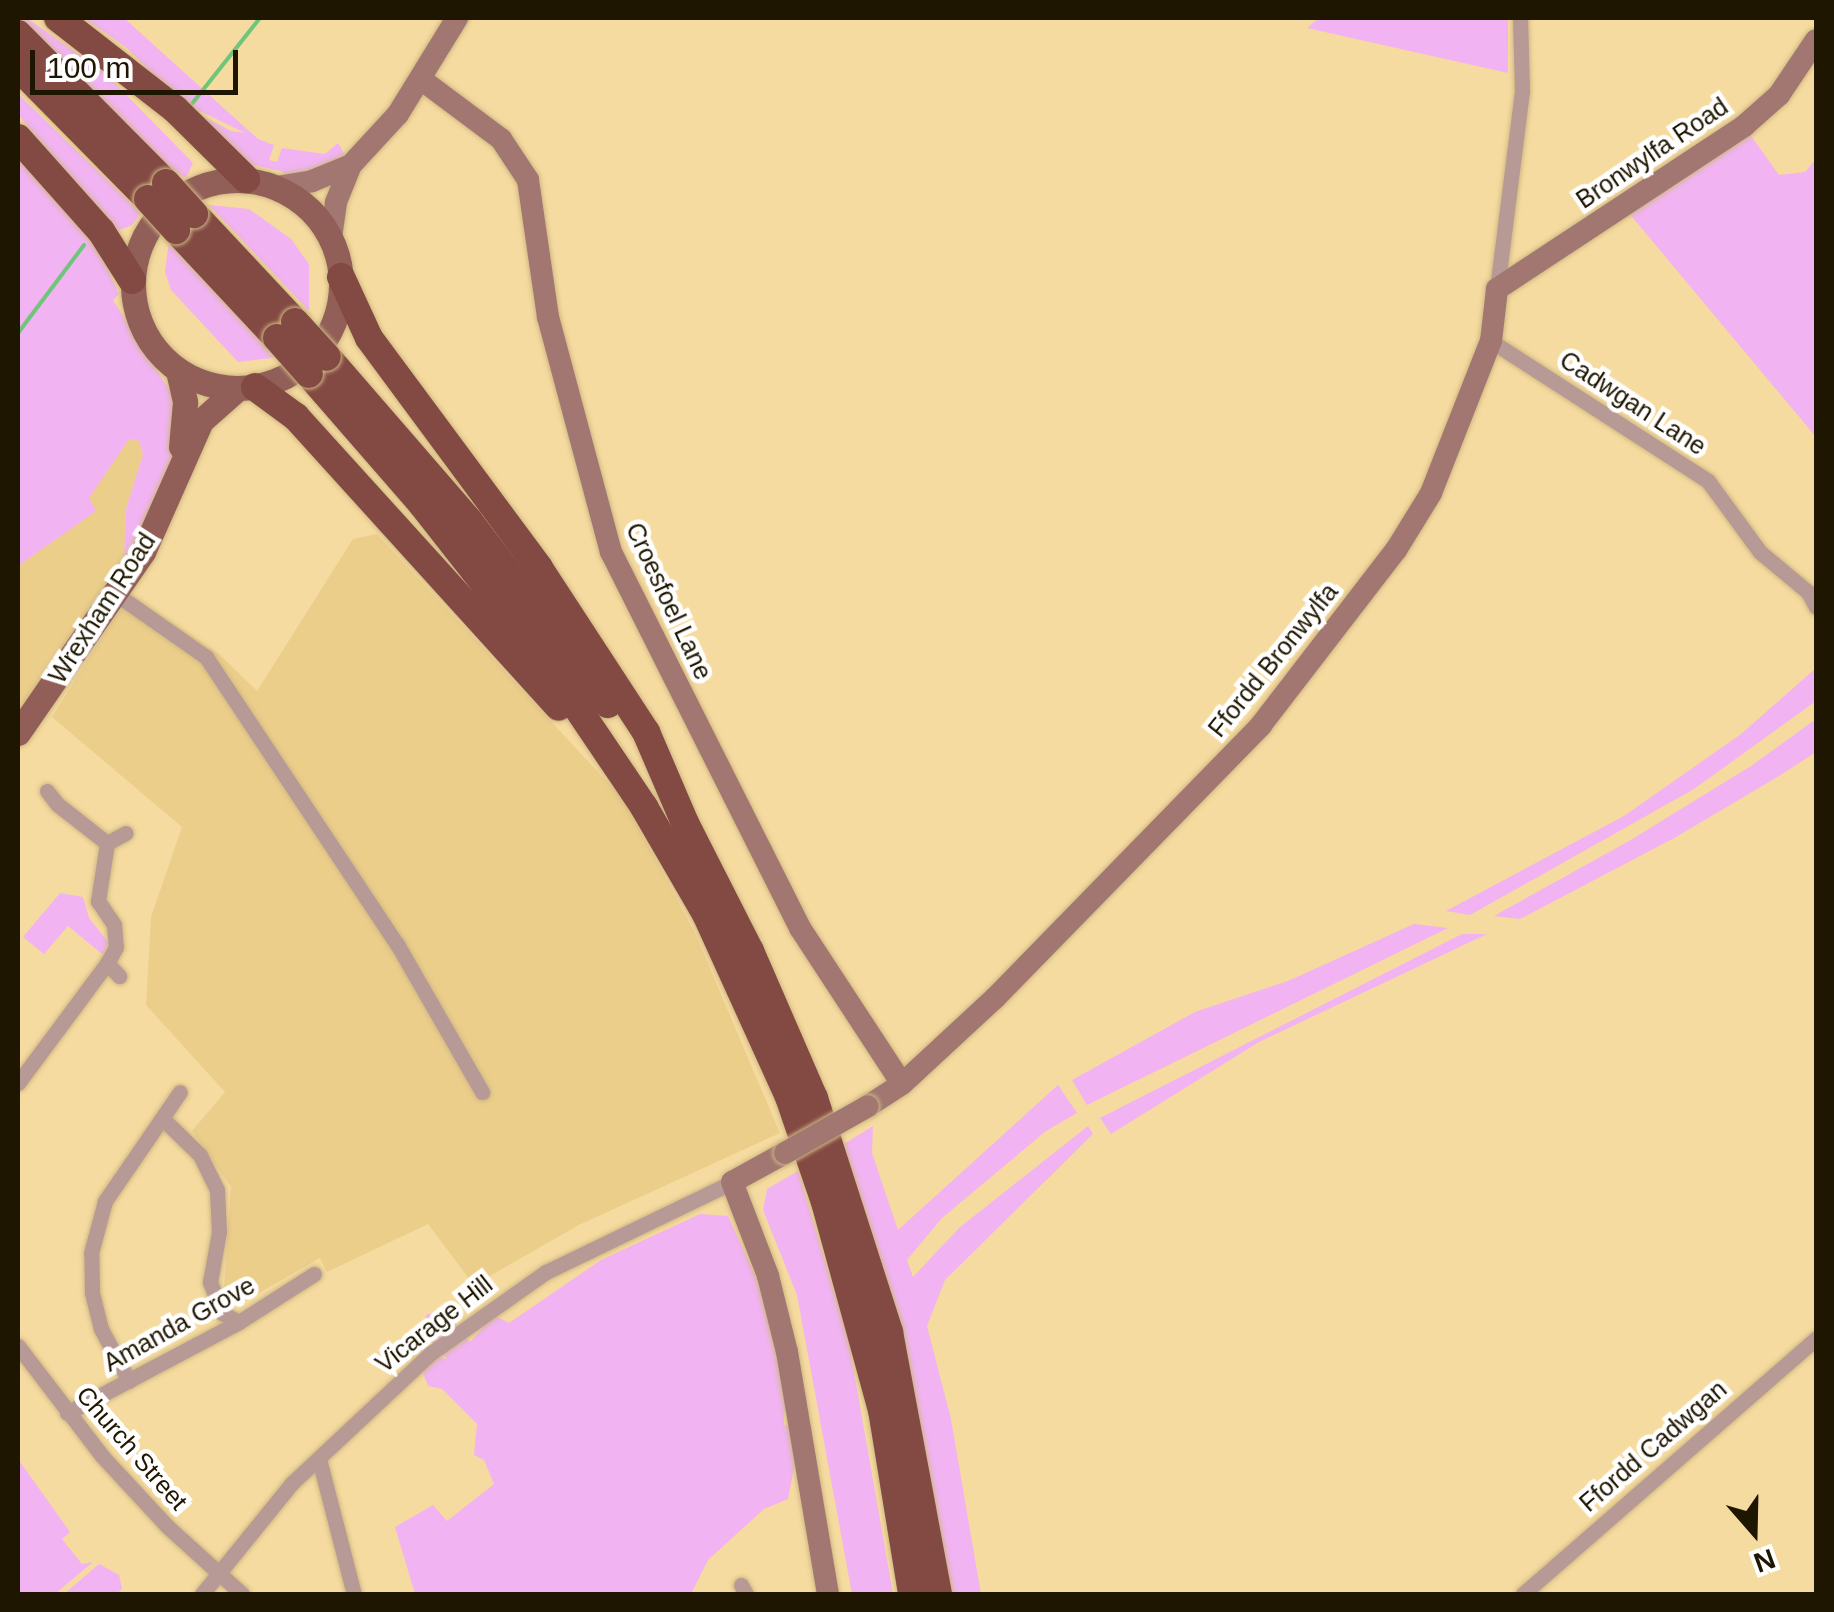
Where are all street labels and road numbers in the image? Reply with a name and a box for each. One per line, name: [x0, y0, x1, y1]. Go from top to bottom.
street label: Bronwylfa Road: [1570, 91, 1734, 215]
street label: Cadwgan Lane: [1554, 345, 1712, 461]
street label: Croesfoel Lane: [620, 518, 718, 684]
street label: Wrexham Road: [42, 527, 162, 689]
street label: Ffordd Bronwylfa: [1202, 577, 1344, 743]
street label: Vicarage Hill: [370, 1269, 498, 1379]
street label: Amanda Grove: [98, 1270, 260, 1378]
street label: Ffordd Cadwgan: [1573, 1374, 1733, 1518]
street label: Church Street: [70, 1380, 194, 1516]

